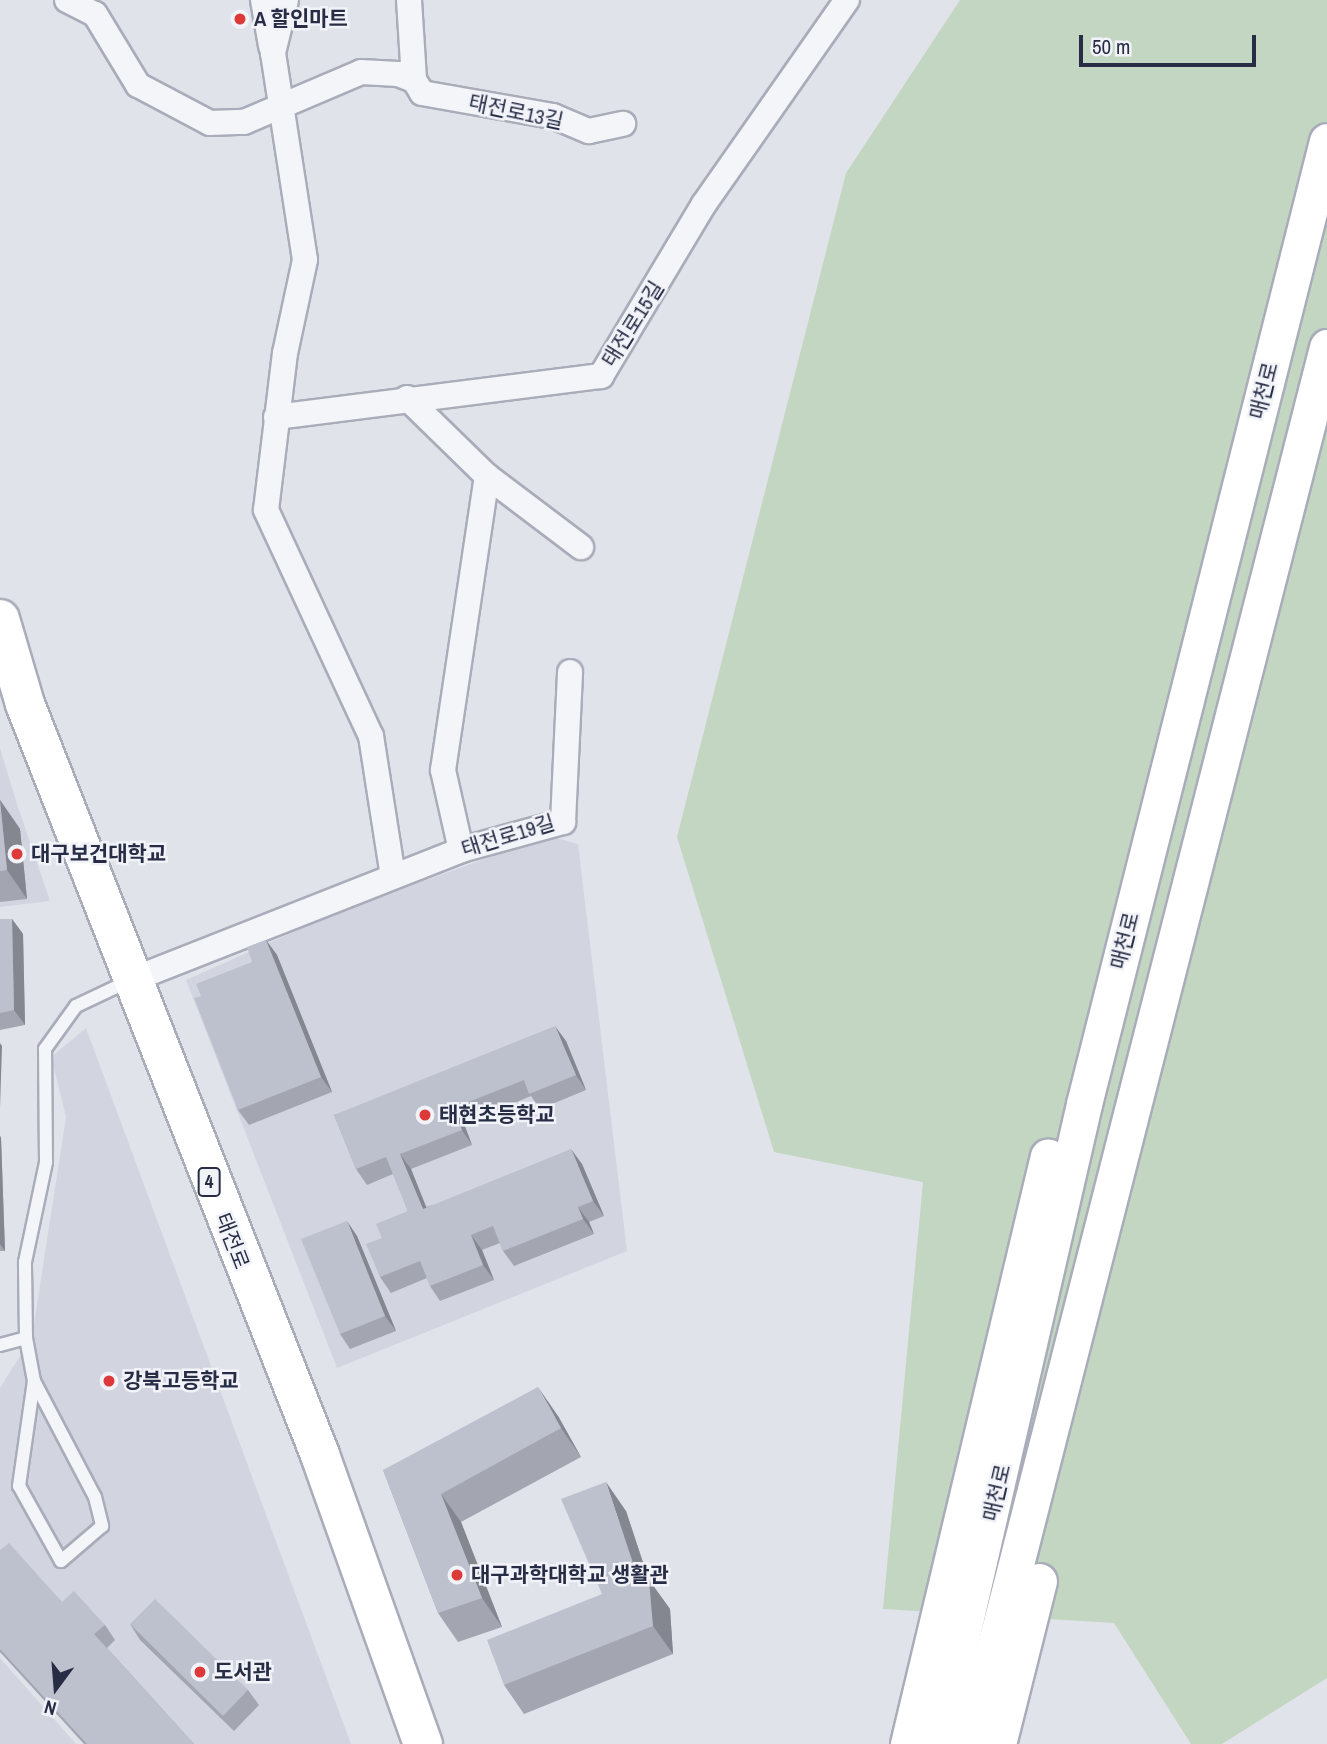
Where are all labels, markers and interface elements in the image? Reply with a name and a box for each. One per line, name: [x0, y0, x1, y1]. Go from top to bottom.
place label: A 할인마트: [254, 6, 348, 32]
marker: A 할인마트: [232, 11, 248, 27]
scale bar: [1082, 21, 1259, 65]
text: 50 m: [1092, 32, 1130, 61]
street label: 태전로13길: [466, 90, 566, 134]
street label: 태전로15길: [597, 276, 669, 372]
street label: 매천로: [1245, 360, 1283, 422]
street label: 태전로19길: [458, 810, 558, 862]
place label: 대구보건대학교: [31, 841, 166, 867]
marker: 대구보건대학교: [9, 846, 25, 862]
street label: 매천로: [1106, 910, 1144, 972]
place label: 태현초등학교: [439, 1102, 555, 1128]
marker: 태현초등학교: [417, 1107, 433, 1123]
road number: 4: [197, 1166, 221, 1198]
street label: 태전로: [210, 1209, 254, 1273]
place label: 강북고등학교: [123, 1368, 239, 1394]
marker: 강북고등학교: [101, 1373, 117, 1389]
street label: 매천로: [978, 1462, 1016, 1524]
place label: 대구과학대학교 생활관: [471, 1562, 669, 1588]
marker: 대구과학대학교 생활관: [449, 1567, 465, 1583]
north arrow: [21, 1653, 91, 1723]
place label: 도서관: [214, 1659, 272, 1685]
marker: 도서관: [192, 1664, 208, 1680]
text: N: [41, 1694, 59, 1722]

